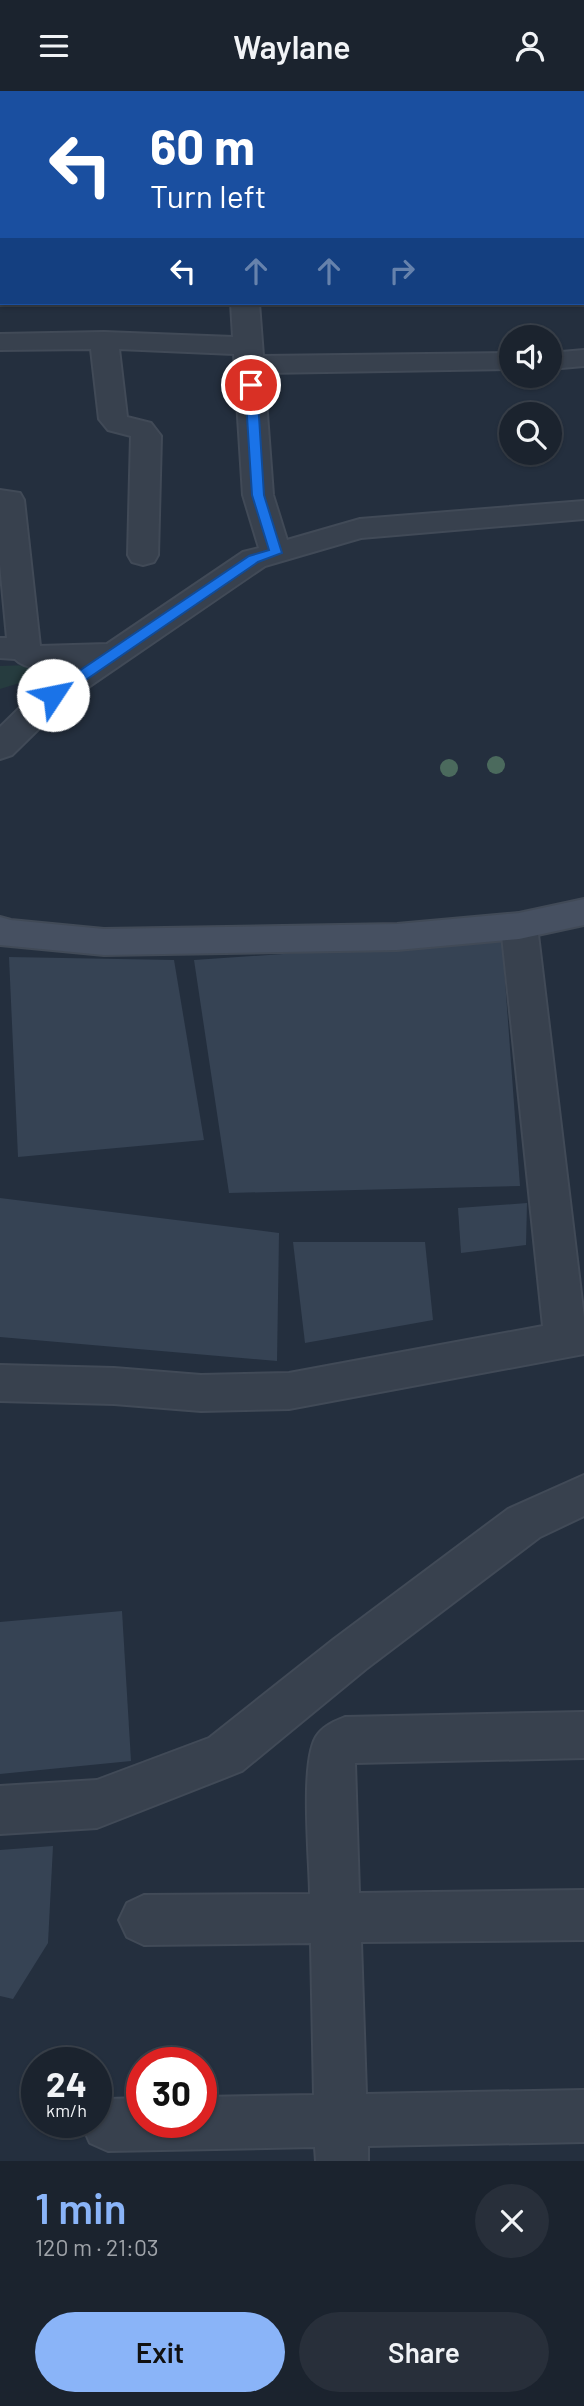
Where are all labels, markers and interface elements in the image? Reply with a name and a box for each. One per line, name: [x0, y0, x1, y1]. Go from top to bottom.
icon: menu: [35, 27, 73, 65]
text: Waylane: [233, 27, 351, 65]
icon: person: [511, 27, 549, 65]
text: 60 m: [150, 116, 255, 175]
icon: left: [35, 119, 126, 210]
text: Turn left: [150, 176, 267, 214]
icon: left: [164, 252, 202, 290]
icon: ahead: [237, 252, 275, 290]
icon: ahead: [310, 252, 348, 290]
icon: right: [383, 252, 421, 290]
map controls: [499, 325, 562, 465]
button: sound: [499, 325, 562, 388]
pin: [221, 355, 281, 415]
icon: arrive: [232, 366, 270, 404]
button: search: [499, 402, 562, 465]
position arrow: [16, 658, 90, 732]
speed limit sign: 30: [126, 2047, 217, 2138]
text: 24: [46, 2062, 87, 2104]
text: km/h: [46, 2099, 87, 2121]
text: 1 min: [35, 2182, 127, 2232]
button: close: [475, 2184, 549, 2258]
text: 120 m · 21:03: [35, 2233, 159, 2261]
button: Exit: [35, 2312, 285, 2392]
button: Share: [299, 2312, 549, 2392]

